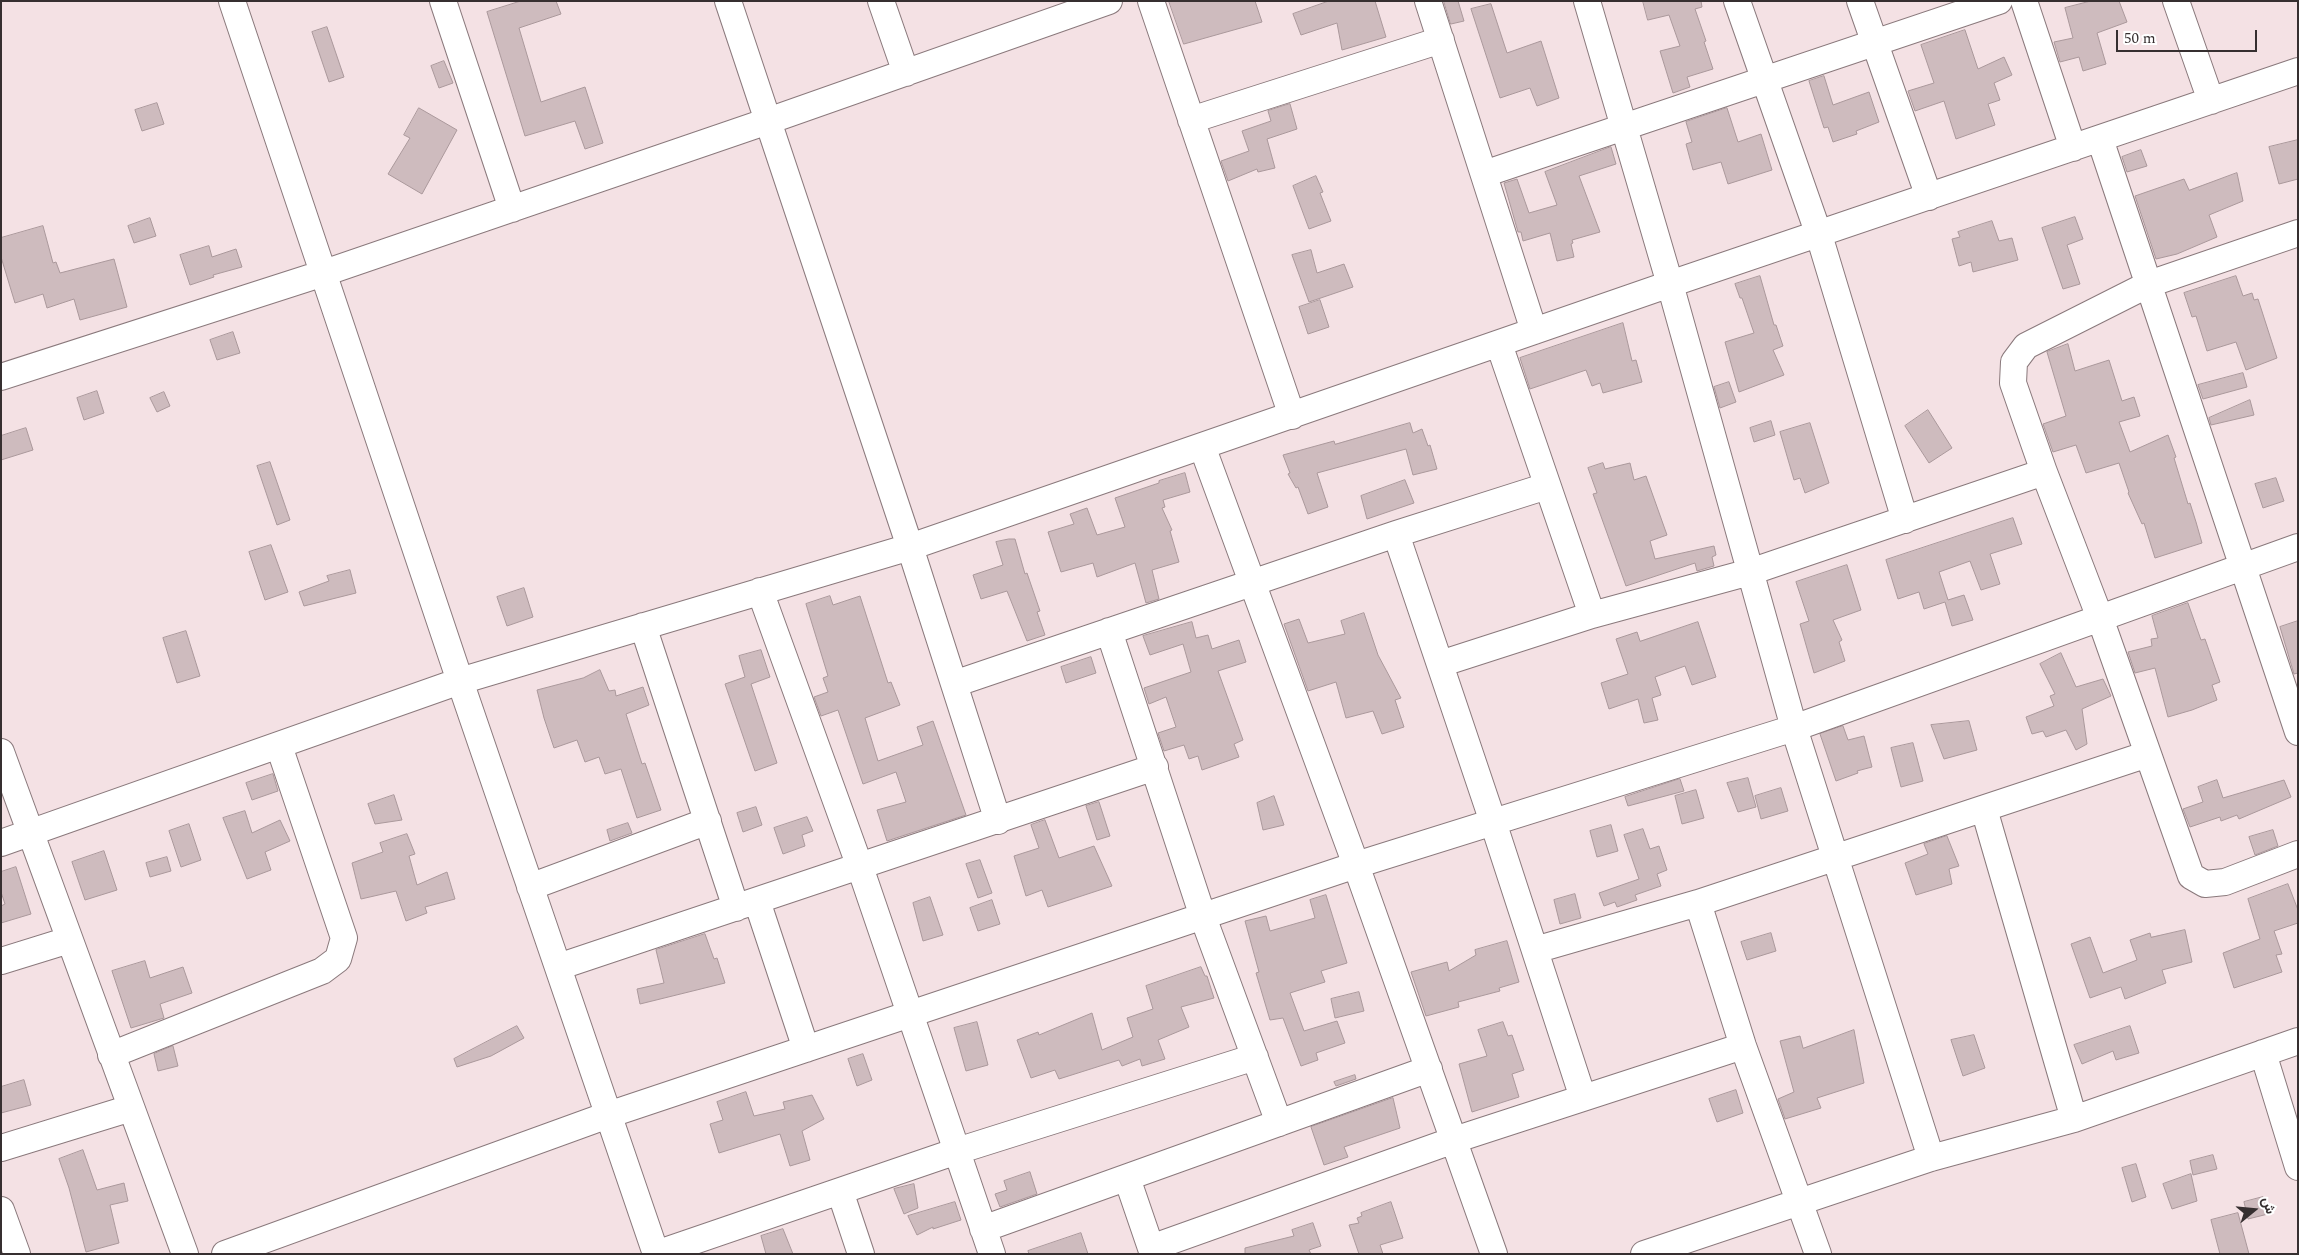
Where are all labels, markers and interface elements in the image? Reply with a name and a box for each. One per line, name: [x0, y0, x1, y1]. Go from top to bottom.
scale bar: [2119, 20, 2260, 52]
text: 50 m: [2124, 27, 2156, 50]
north arrow: [2229, 1185, 2279, 1235]
text: ش: [2256, 1194, 2281, 1217]

